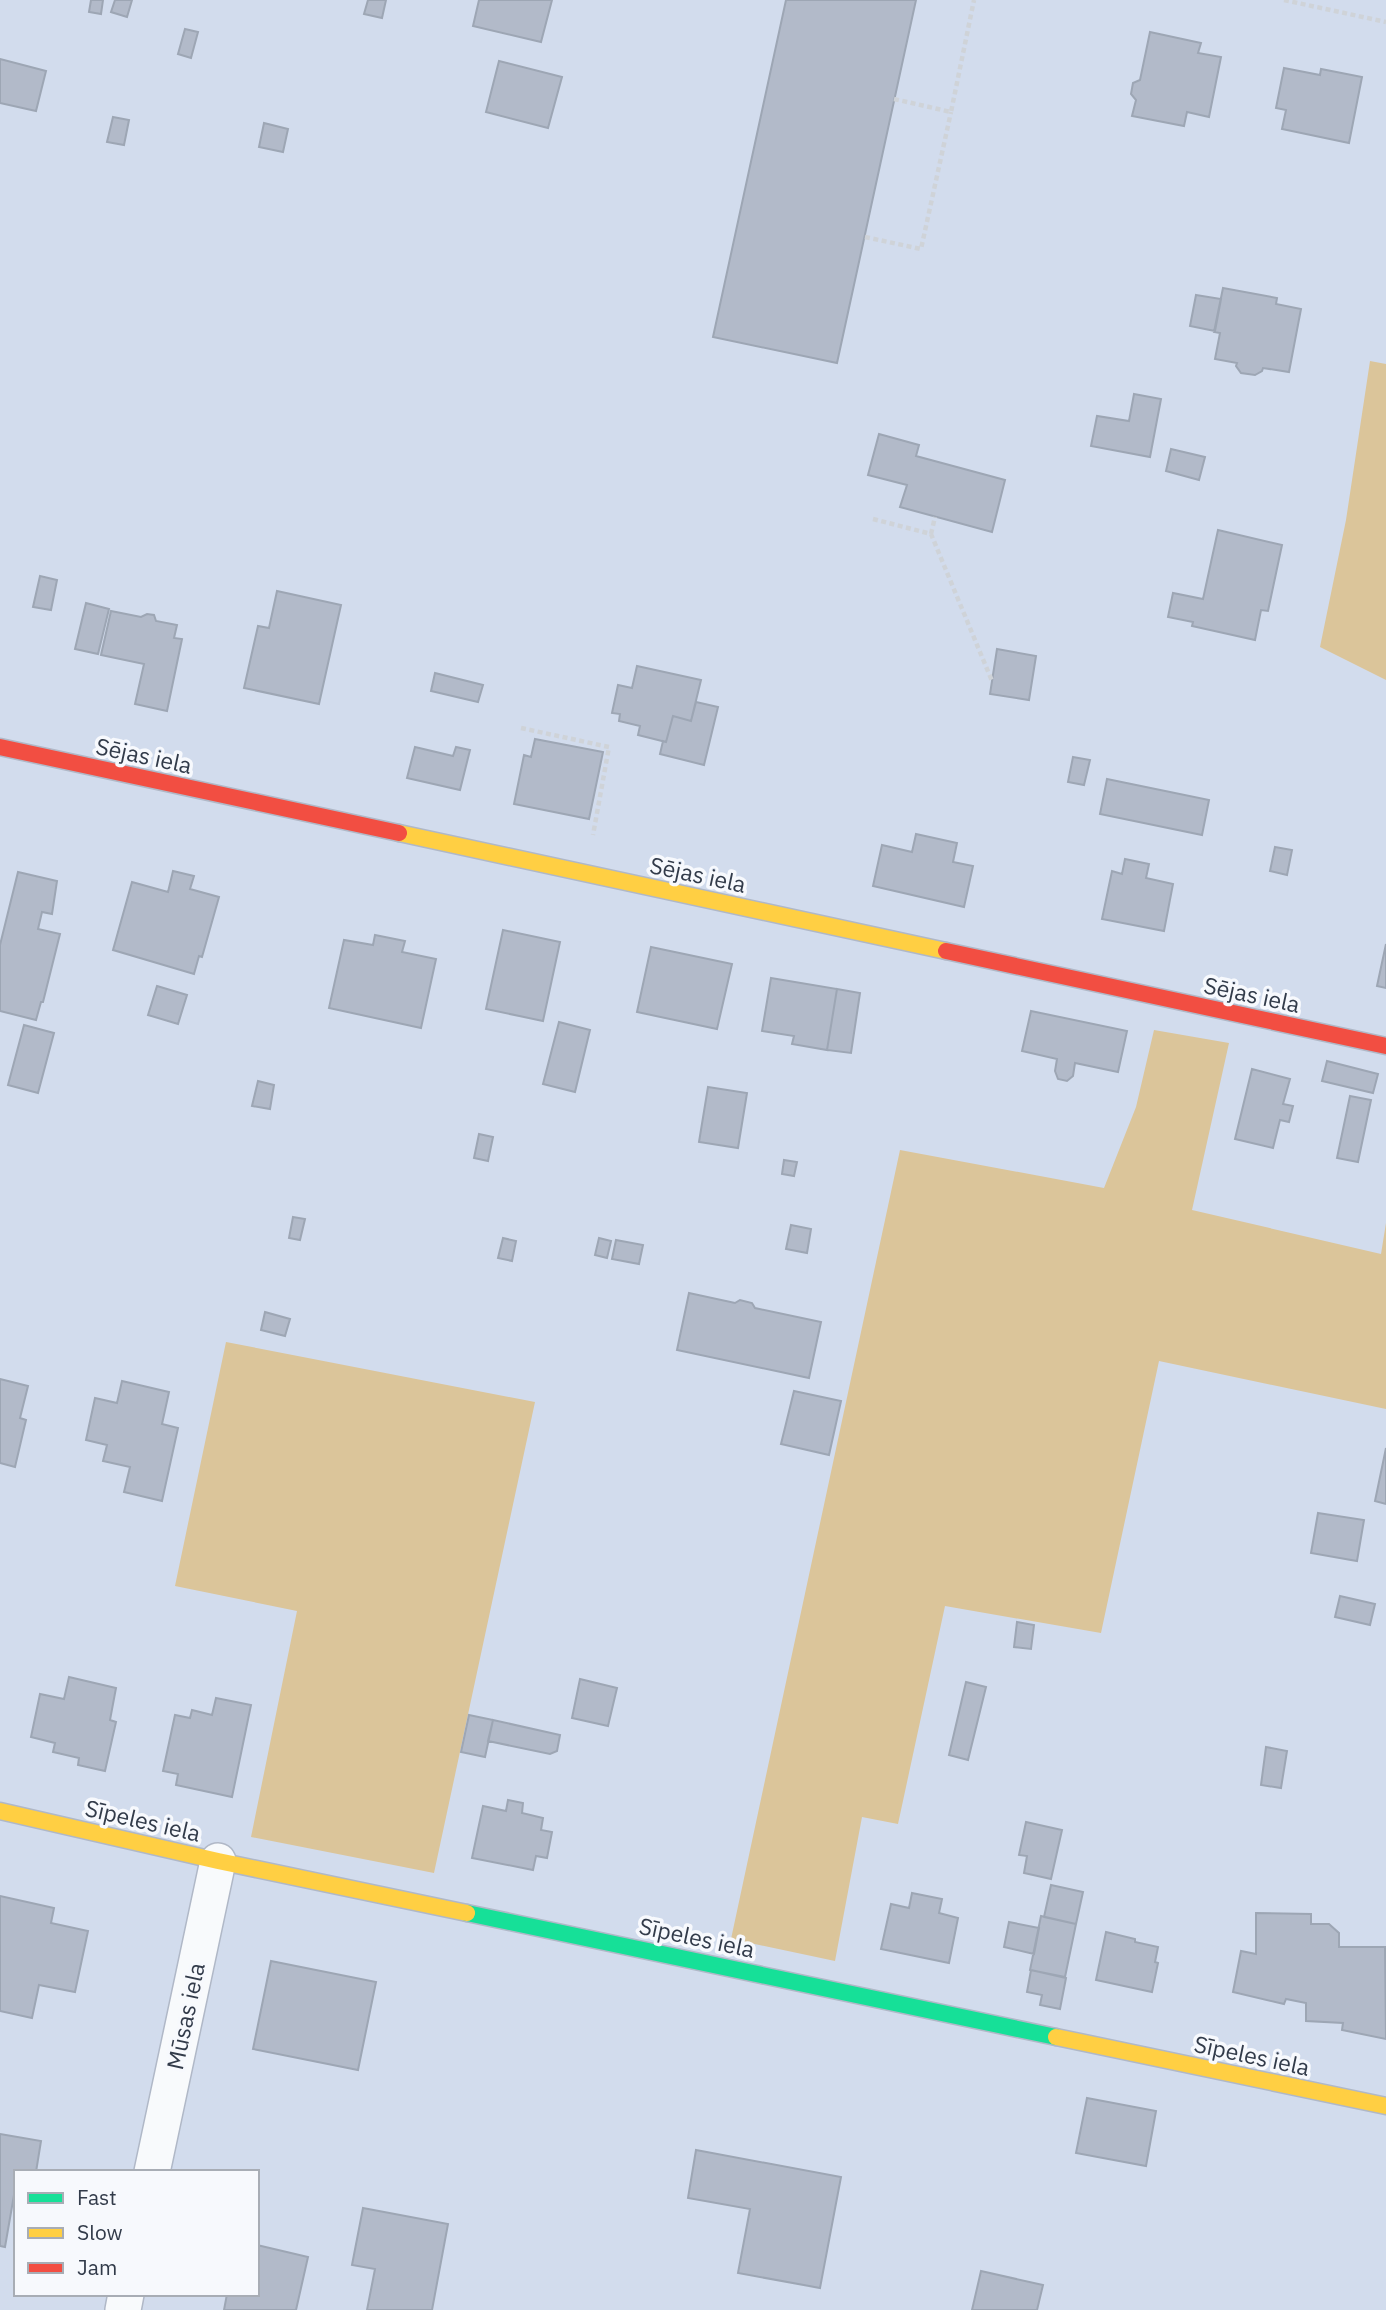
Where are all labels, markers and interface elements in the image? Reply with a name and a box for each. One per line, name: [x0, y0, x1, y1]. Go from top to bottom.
street label: Sējas iela: [93, 730, 195, 780]
street label: Sējas iela: [647, 849, 749, 899]
street label: Sējas iela: [1201, 969, 1303, 1019]
street label: Sīpeles iela: [82, 1792, 204, 1848]
street label: Sīpeles iela: [636, 1910, 758, 1964]
street label: Mūsas iela: [159, 1960, 211, 2072]
street label: Sīpeles iela: [1191, 2028, 1313, 2082]
legend: [14, 2170, 259, 2296]
text: Fast: [77, 2183, 117, 2211]
text: Slow: [77, 2218, 123, 2246]
text: Jam: [77, 2253, 117, 2281]

